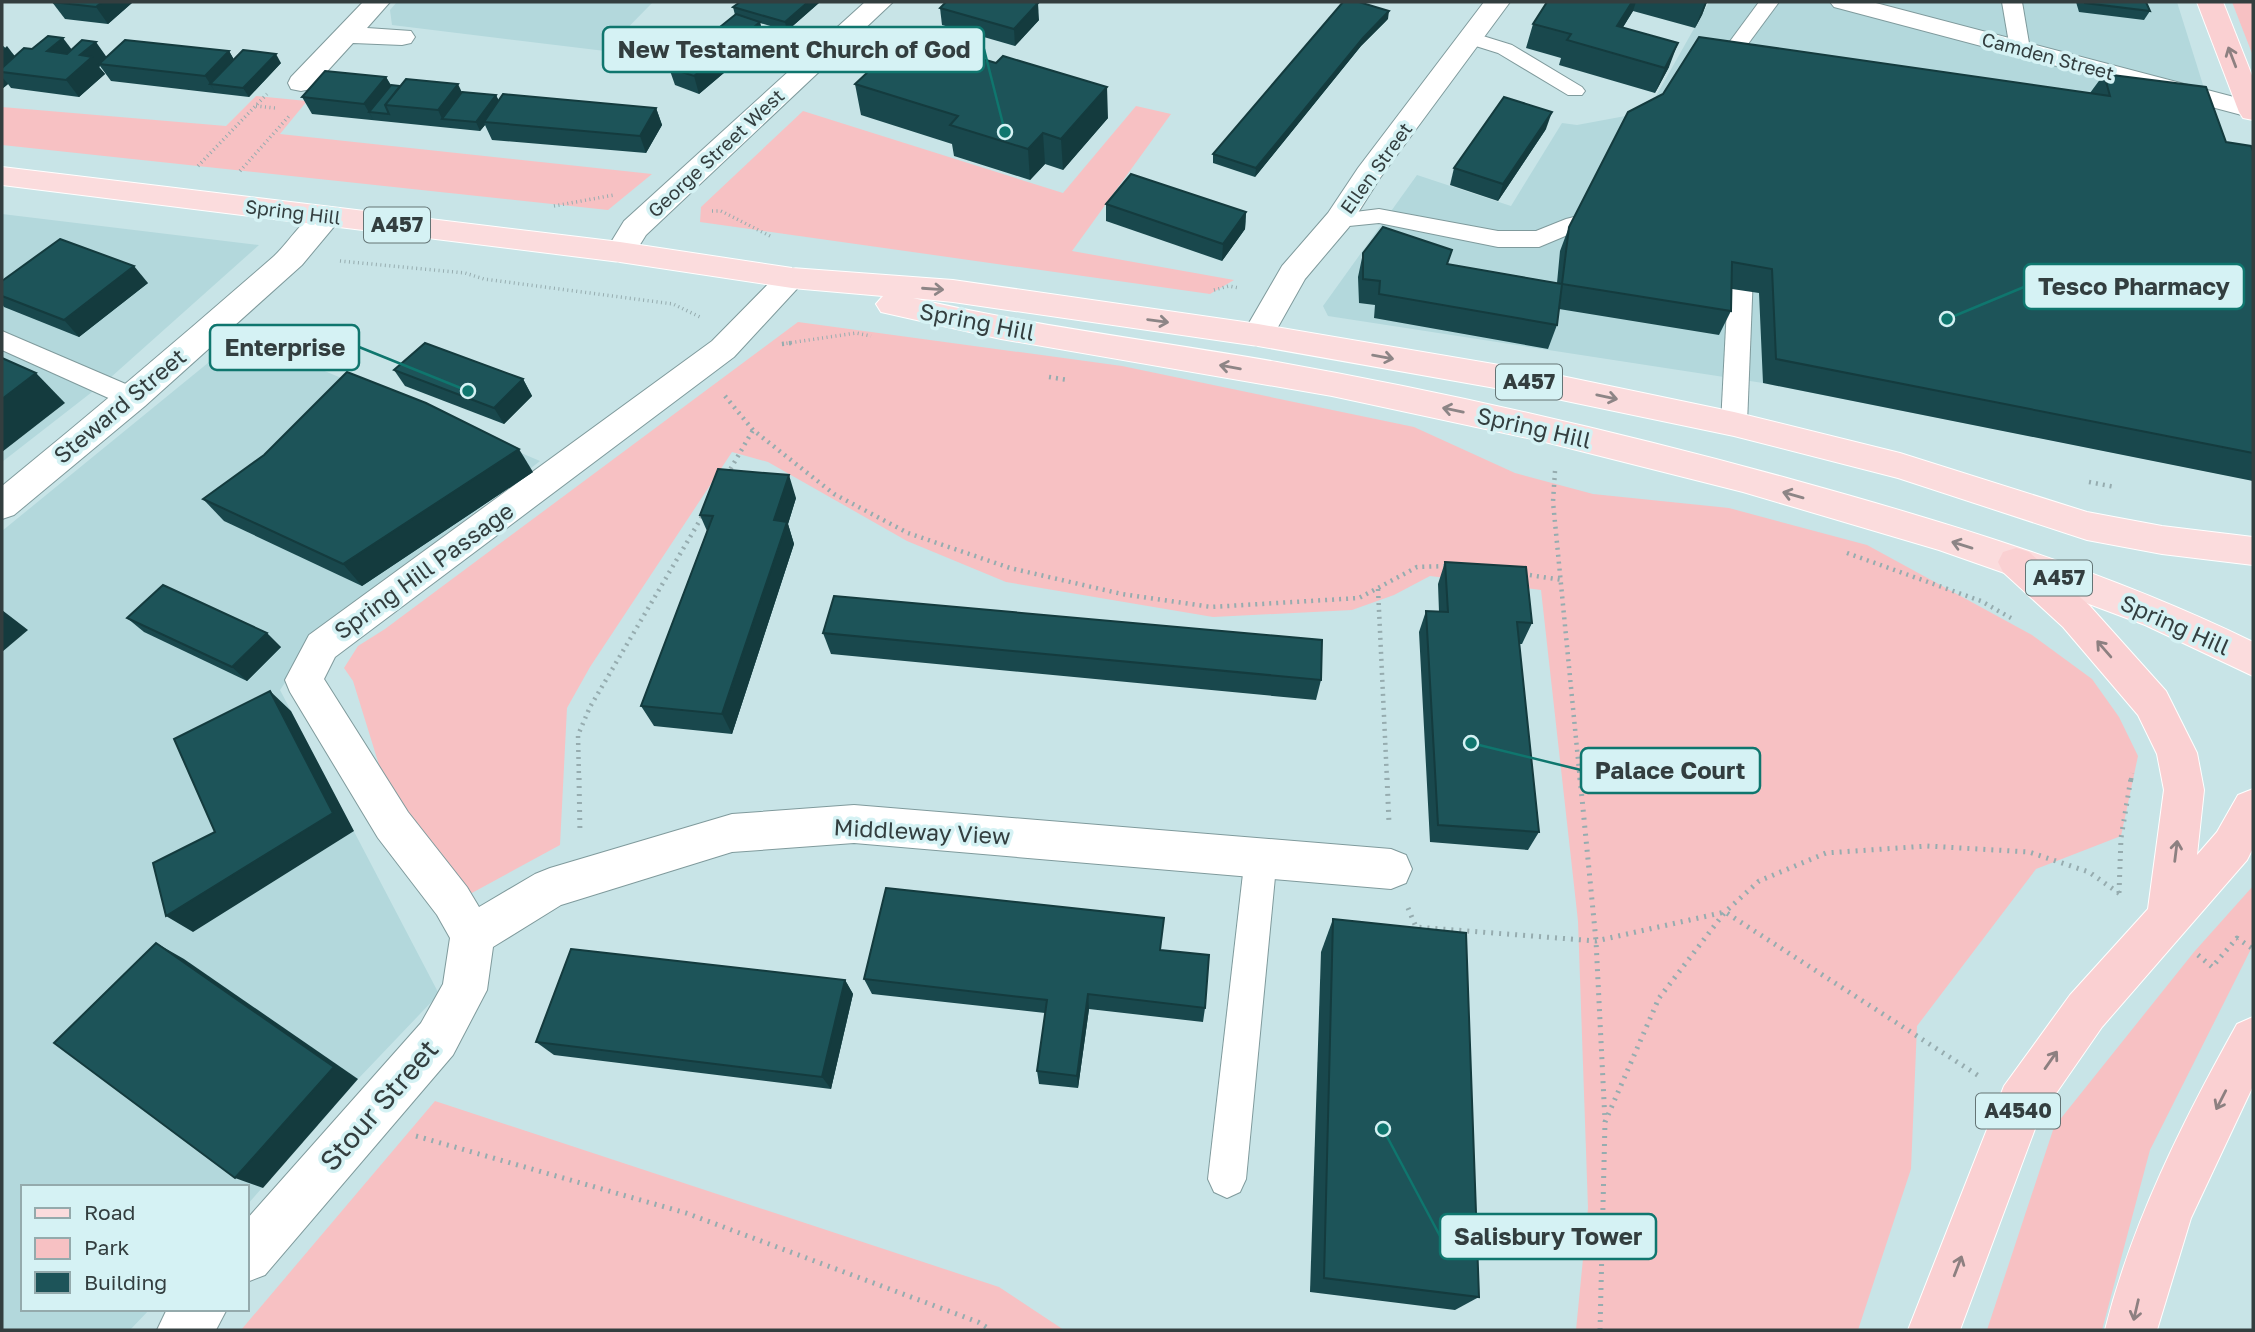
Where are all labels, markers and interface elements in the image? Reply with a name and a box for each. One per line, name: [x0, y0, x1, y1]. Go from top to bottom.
callout: New Testament Church of God: [603, 27, 984, 72]
street label: Camden Street: [1980, 27, 2117, 84]
text: New Testament Church of God: [617, 34, 971, 63]
one-way arrow: [2224, 46, 2237, 68]
street label: George Street West: [643, 84, 788, 222]
street label: Ellen Street: [1335, 118, 1416, 218]
street label: Spring Hill: [244, 194, 342, 229]
road number: A457: [364, 208, 430, 243]
callout: Tesco Pharmacy: [2024, 264, 2244, 309]
text: Tesco Pharmacy: [2038, 271, 2231, 300]
one-way arrow: [921, 283, 944, 296]
street label: Spring Hill: [917, 296, 1037, 346]
one-way arrow: [1147, 314, 1169, 327]
callout: Enterprise: [210, 325, 359, 370]
text: Enterprise: [225, 332, 345, 361]
street label: Steward Street: [47, 342, 191, 469]
one-way arrow: [1371, 351, 1394, 364]
one-way arrow: [1219, 360, 1242, 373]
road number: A457: [1496, 364, 1562, 400]
one-way arrow: [1595, 391, 1618, 405]
street label: Spring Hill: [1474, 400, 1594, 454]
one-way arrow: [1442, 402, 1465, 416]
one-way arrow: [1782, 488, 1804, 501]
street label: Spring Hill Passage: [328, 496, 519, 645]
one-way arrow: [1951, 538, 1973, 551]
road number: A457: [2026, 560, 2092, 596]
street label: Spring Hill: [2117, 588, 2234, 661]
one-way arrow: [2096, 640, 2112, 658]
callout: Palace Court: [1581, 748, 1760, 793]
text: Palace Court: [1595, 755, 1745, 784]
street label: Middleway View: [833, 812, 1011, 850]
one-way arrow: [2170, 841, 2183, 863]
street label: Stour Street: [313, 1032, 445, 1177]
one-way arrow: [2044, 1051, 2058, 1070]
one-way arrow: [2214, 1089, 2228, 1110]
road number: A4540: [1976, 1094, 2060, 1128]
legend: [21, 1185, 248, 1311]
text: Road: [84, 1199, 135, 1225]
callout: Salisbury Tower: [1440, 1214, 1656, 1259]
text: Salisbury Tower: [1454, 1221, 1642, 1250]
text: Park: [84, 1234, 130, 1260]
one-way arrow: [1953, 1256, 1966, 1278]
text: Building: [84, 1269, 167, 1295]
one-way arrow: [2128, 1299, 2141, 1321]

